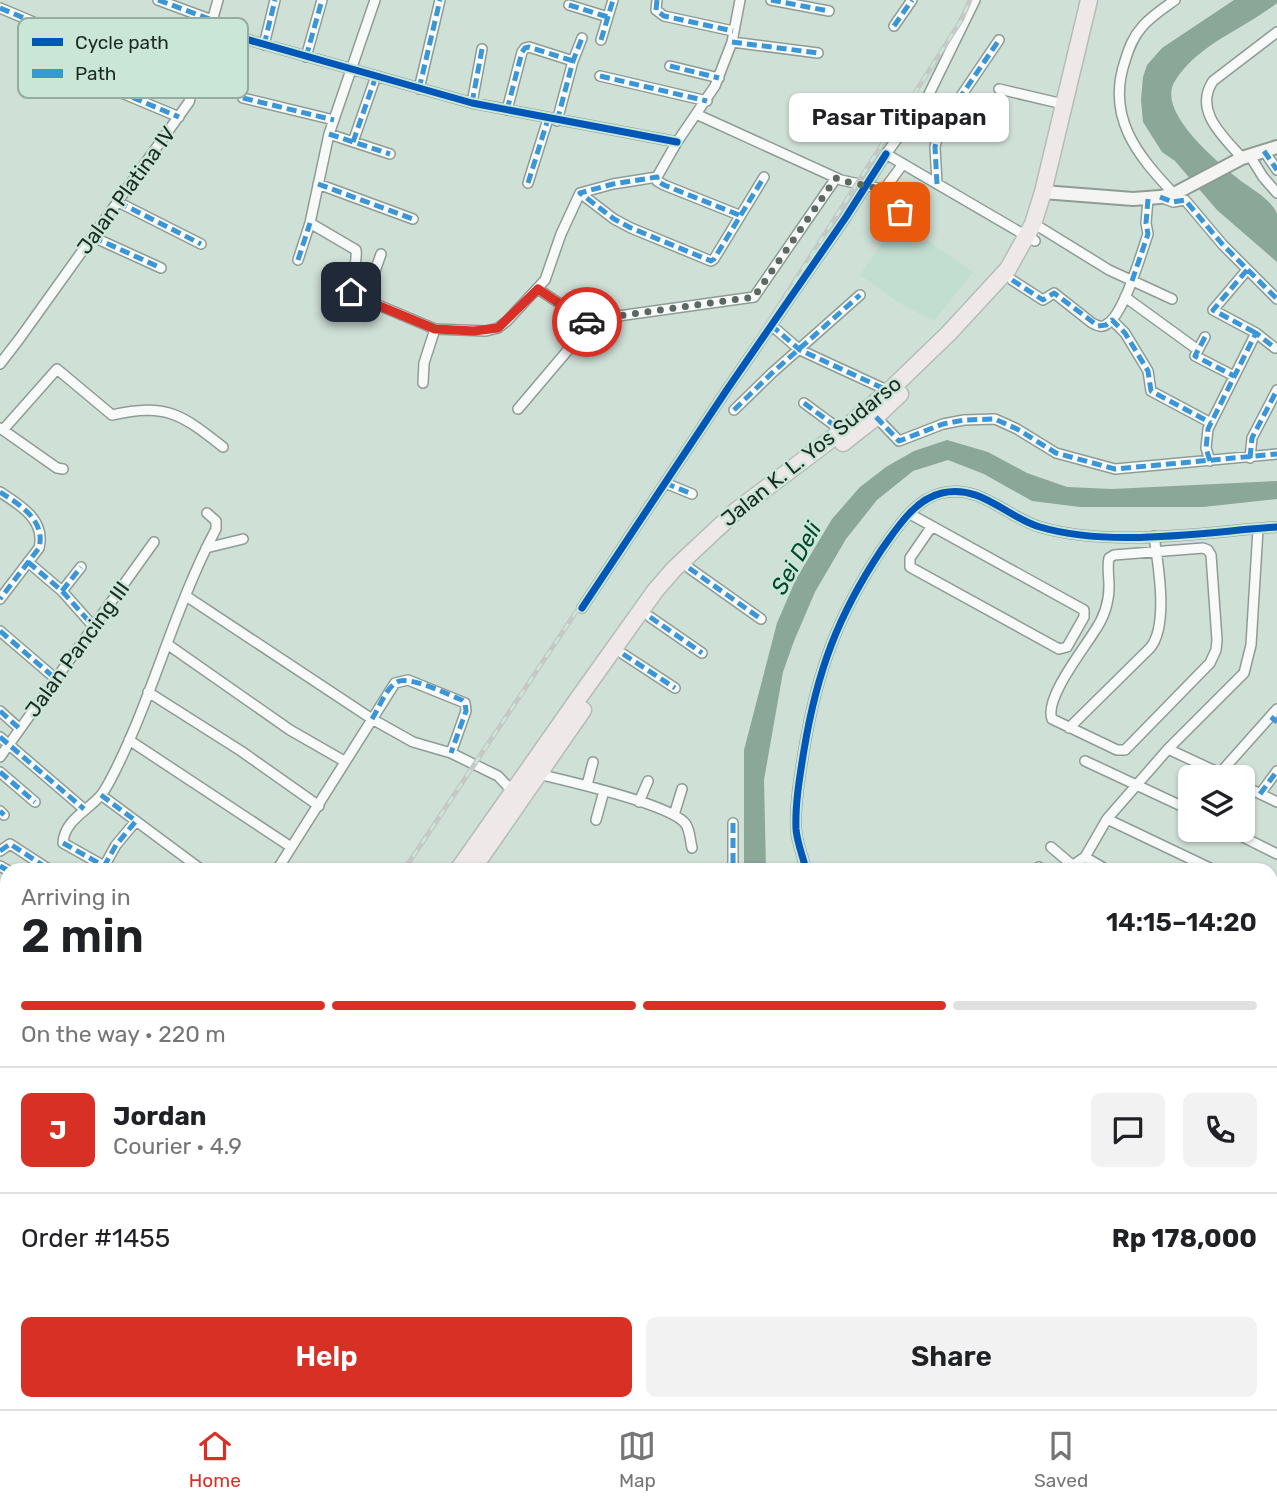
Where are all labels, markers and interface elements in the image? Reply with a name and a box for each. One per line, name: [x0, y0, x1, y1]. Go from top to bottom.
legend: [18, 18, 248, 98]
text: Cycle path: [75, 31, 169, 54]
text: Path: [75, 62, 116, 85]
callout: Pasar Titipapan: [790, 93, 1010, 142]
text: Pasar Titipapan: [811, 103, 987, 131]
street label: Jalan Platina IV: [71, 121, 181, 259]
pin: [870, 182, 930, 242]
icon: bag: [881, 193, 919, 231]
pin: [321, 262, 381, 322]
icon: home: [332, 273, 370, 311]
courier: [552, 287, 622, 357]
icon: car: [568, 303, 606, 341]
street label: Jalan K. L. Yos Sudarso: [716, 371, 906, 531]
water label: Sei Deli: [765, 516, 828, 599]
street label: Jalan Pancing III: [19, 576, 135, 722]
map controls: [1178, 765, 1255, 842]
button: layers: [1178, 765, 1255, 842]
text: Arriving in: [21, 883, 131, 911]
text: 14:15–14:20: [1106, 907, 1257, 938]
text: 2 min: [21, 909, 144, 964]
text: On the way · 220 m: [21, 1020, 226, 1048]
button: chat: [1091, 1093, 1165, 1167]
button: phone: [1183, 1093, 1257, 1167]
text: Jordan: [113, 1101, 206, 1132]
text: J: [49, 1115, 67, 1146]
text: Courier · 4.9: [113, 1132, 242, 1160]
text: Order #1455: [21, 1223, 170, 1254]
text: Rp 178,000: [1112, 1223, 1257, 1254]
button: Help: [21, 1317, 632, 1397]
button: Share: [646, 1317, 1257, 1397]
tab: Home: [189, 1427, 241, 1492]
tab: Map: [618, 1427, 656, 1492]
tab: Saved: [1034, 1427, 1088, 1492]

